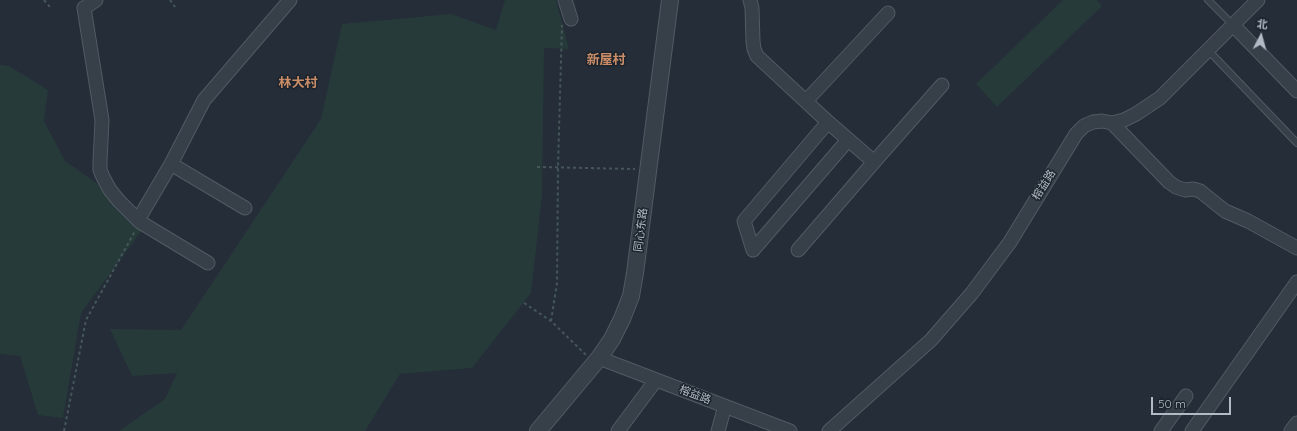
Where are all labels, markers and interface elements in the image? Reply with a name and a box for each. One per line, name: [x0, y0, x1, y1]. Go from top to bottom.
north arrow: [1241, 16, 1281, 56]
text: 北: [1256, 17, 1268, 32]
district label: 新屋村: [587, 52, 625, 68]
district label: 林大村: [279, 75, 317, 91]
street label: 榕益路: [1030, 168, 1058, 202]
street label: 同心东路: [632, 207, 650, 253]
street label: 榕益路: [677, 383, 713, 407]
scale bar: [1153, 389, 1233, 415]
text: 50 m: [1158, 396, 1186, 411]

